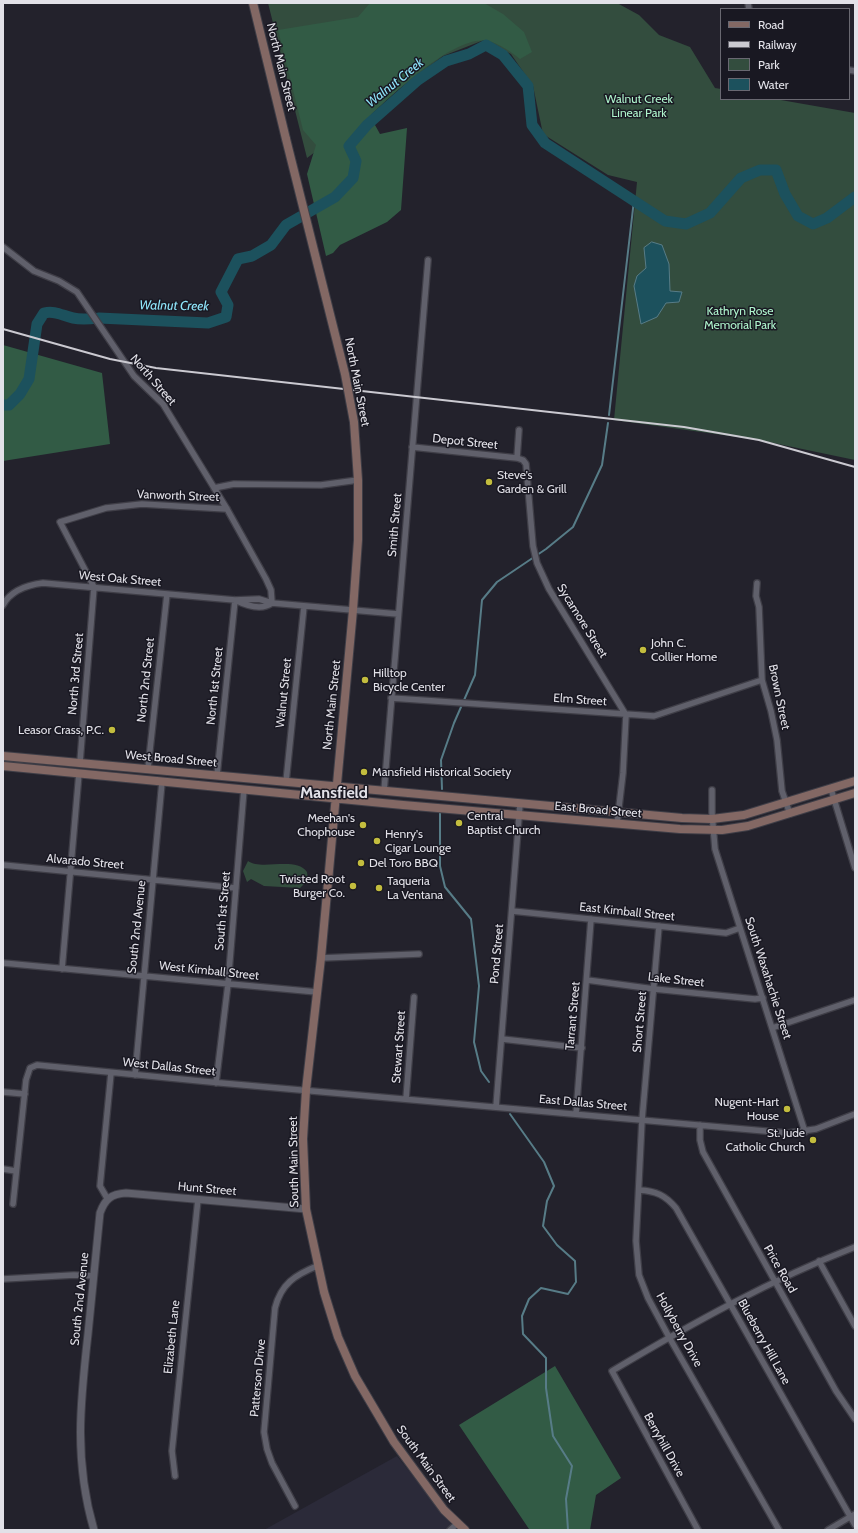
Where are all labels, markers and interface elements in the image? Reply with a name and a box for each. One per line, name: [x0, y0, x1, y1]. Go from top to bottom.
legend: [720, 8, 850, 100]
text: Road: [758, 17, 784, 32]
street label: North Main Street: [263, 22, 299, 112]
text: Railway: [758, 37, 796, 52]
water label: Walnut Creek: [363, 55, 427, 111]
text: Park: [758, 57, 780, 72]
text: Water: [758, 77, 788, 92]
park label: Walnut Creek Linear Park: [605, 92, 673, 120]
water label: Walnut Creek: [139, 298, 209, 314]
park label: Kathryn Rose Memorial Park: [704, 304, 776, 332]
street label: North Main Street: [341, 336, 373, 428]
street label: North Street: [127, 352, 179, 408]
street label: Depot Street: [432, 431, 498, 453]
place label: Steve's Garden & Grill: [497, 468, 567, 496]
marker: Steve's Garden & Grill: [484, 477, 494, 487]
street label: Vanworth Street: [137, 487, 219, 505]
street label: Smith Street: [385, 492, 405, 558]
street label: West Oak Street: [78, 568, 162, 590]
street label: Sycamore Street: [554, 581, 610, 661]
street label: North 3rd Street: [65, 632, 87, 716]
place label: John C. Collier Home: [651, 636, 717, 664]
street label: North 2nd Street: [134, 637, 158, 723]
marker: John C. Collier Home: [638, 645, 648, 655]
street label: North 1st Street: [204, 646, 226, 726]
street label: Walnut Street: [273, 657, 295, 729]
street label: North Main Street: [320, 659, 344, 751]
street label: Brown Street: [765, 663, 793, 731]
place label: Hilltop Bicycle Center: [373, 666, 445, 694]
marker: Hilltop Bicycle Center: [360, 675, 370, 685]
street label: Elm Street: [553, 691, 607, 709]
place label: Leasor Crass, P.C.: [18, 723, 104, 737]
marker: Leasor Crass, P.C.: [107, 725, 117, 735]
street label: West Broad Street: [125, 748, 217, 770]
place label: Mansfield Historical Society: [372, 765, 511, 779]
marker: Mansfield Historical Society: [359, 767, 369, 777]
district label: Mansfield: [300, 783, 368, 803]
street label: East Broad Street: [554, 799, 642, 821]
place label: Central Baptist Church: [467, 809, 541, 837]
place label: Meehan's Chophouse: [297, 811, 355, 839]
marker: Central Baptist Church: [454, 818, 464, 828]
marker: Meehan's Chophouse: [358, 820, 368, 830]
place label: Henry's Cigar Lounge: [385, 827, 451, 855]
marker: Henry's Cigar Lounge: [372, 836, 382, 846]
street label: Alvarado Street: [46, 851, 124, 873]
place label: Del Toro BBQ: [369, 856, 438, 870]
marker: Del Toro BBQ: [356, 858, 366, 868]
street label: South 1st Street: [212, 871, 234, 951]
place label: Twisted Root Burger Co.: [280, 872, 345, 900]
place label: Taqueria La Ventana: [387, 874, 443, 902]
street label: South 2nd Avenue: [125, 880, 149, 974]
marker: Twisted Root Burger Co.: [348, 881, 358, 891]
marker: Taqueria La Ventana: [374, 883, 384, 893]
street label: East Kimball Street: [579, 900, 675, 924]
street label: South Waxahachie Street: [741, 915, 795, 1041]
street label: Pond Street: [487, 923, 507, 985]
street label: West Kimball Street: [158, 959, 260, 983]
street label: Lake Street: [647, 970, 705, 990]
street label: Tarrant Street: [563, 981, 583, 1051]
street label: Short Street: [630, 991, 650, 1053]
street label: Stewart Street: [389, 1010, 409, 1084]
street label: West Dallas Street: [122, 1055, 216, 1079]
street label: East Dallas Street: [538, 1092, 628, 1114]
place label: Nugent-Hart House: [715, 1095, 779, 1123]
marker: Nugent-Hart House: [782, 1104, 792, 1114]
street label: South Main Street: [286, 1116, 302, 1208]
place label: St. Jude Catholic Church: [726, 1126, 805, 1154]
marker: St. Jude Catholic Church: [808, 1135, 818, 1145]
street label: Hunt Street: [177, 1179, 237, 1199]
street label: Price Road: [760, 1242, 800, 1296]
street label: South 2nd Avenue: [68, 1252, 92, 1346]
street label: Hollyberry Drive: [653, 1290, 705, 1370]
street label: Blueberry Hill Lane: [735, 1297, 793, 1387]
street label: Elizabeth Lane: [161, 1299, 183, 1375]
street label: Patterson Drive: [247, 1338, 269, 1418]
street label: Berryhill Drive: [640, 1410, 688, 1480]
street label: South Main Street: [393, 1423, 459, 1505]

